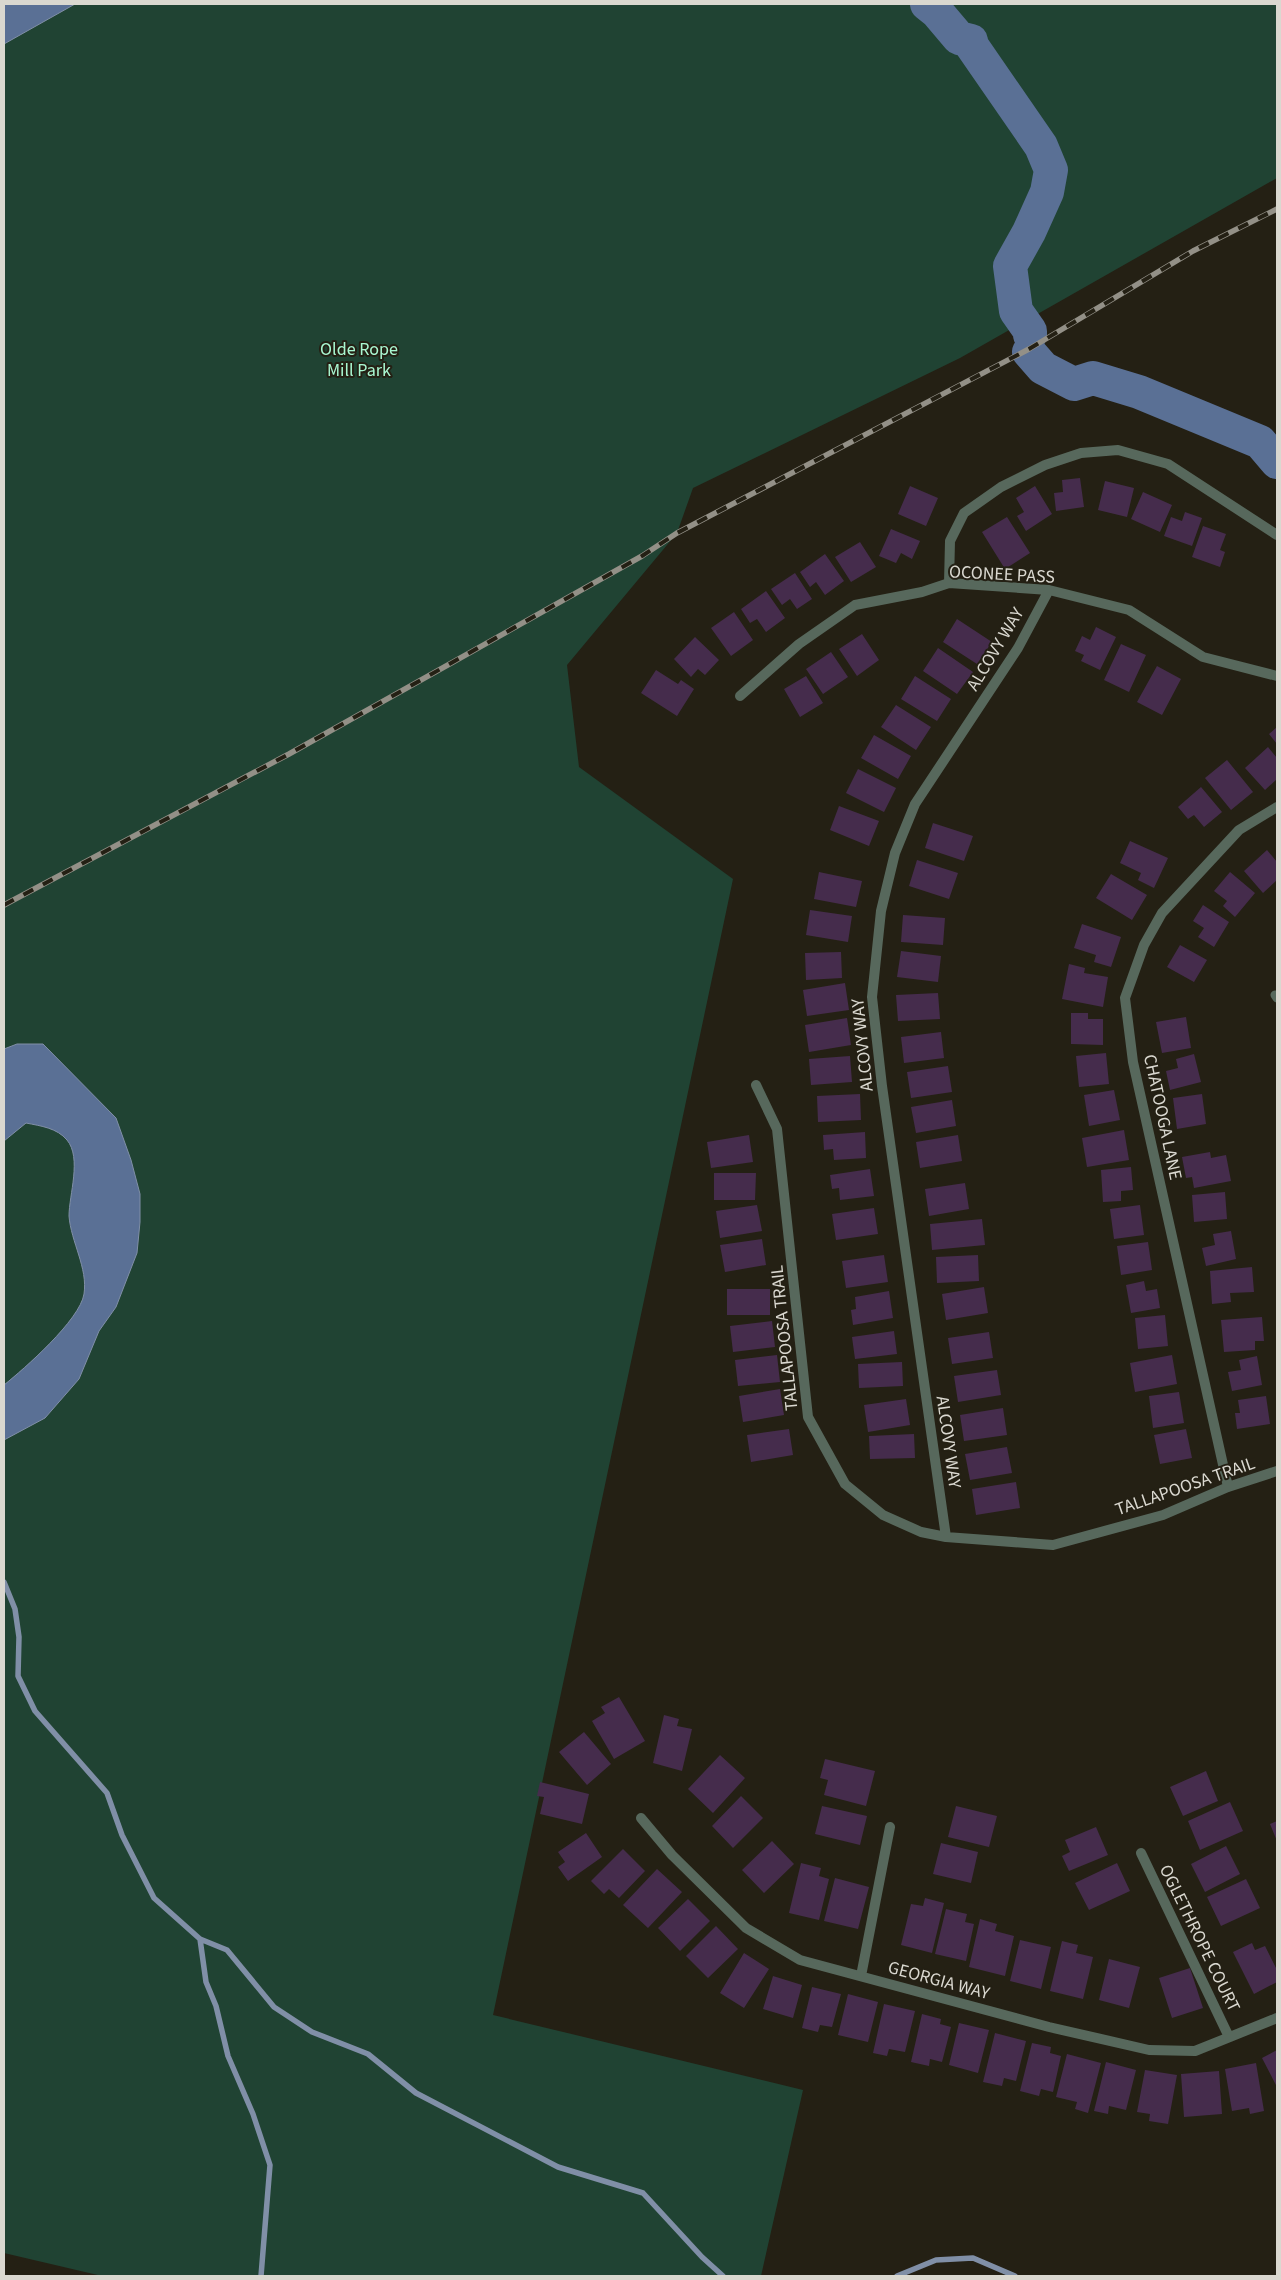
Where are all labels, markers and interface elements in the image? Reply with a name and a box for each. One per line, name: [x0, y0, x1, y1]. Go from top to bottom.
park label: Olde Rope Mill Park: [320, 337, 398, 383]
street label: OCONEE PASS: [948, 559, 1056, 590]
street label: ALCOVY WAY: [961, 602, 1030, 696]
street label: ALCOVY WAY: [845, 997, 880, 1093]
street label: CHATOOGA LANE: [1137, 1052, 1188, 1182]
street label: TALLAPOOSA TRAIL: [764, 1264, 805, 1412]
street label: ALCOVY WAY: [930, 1394, 967, 1490]
street label: TALLAPOOSA TRAIL: [1112, 1451, 1259, 1522]
street label: OGLETHROPE COURT: [1153, 1860, 1246, 2016]
street label: GEORGIA WAY: [885, 1955, 993, 2006]

